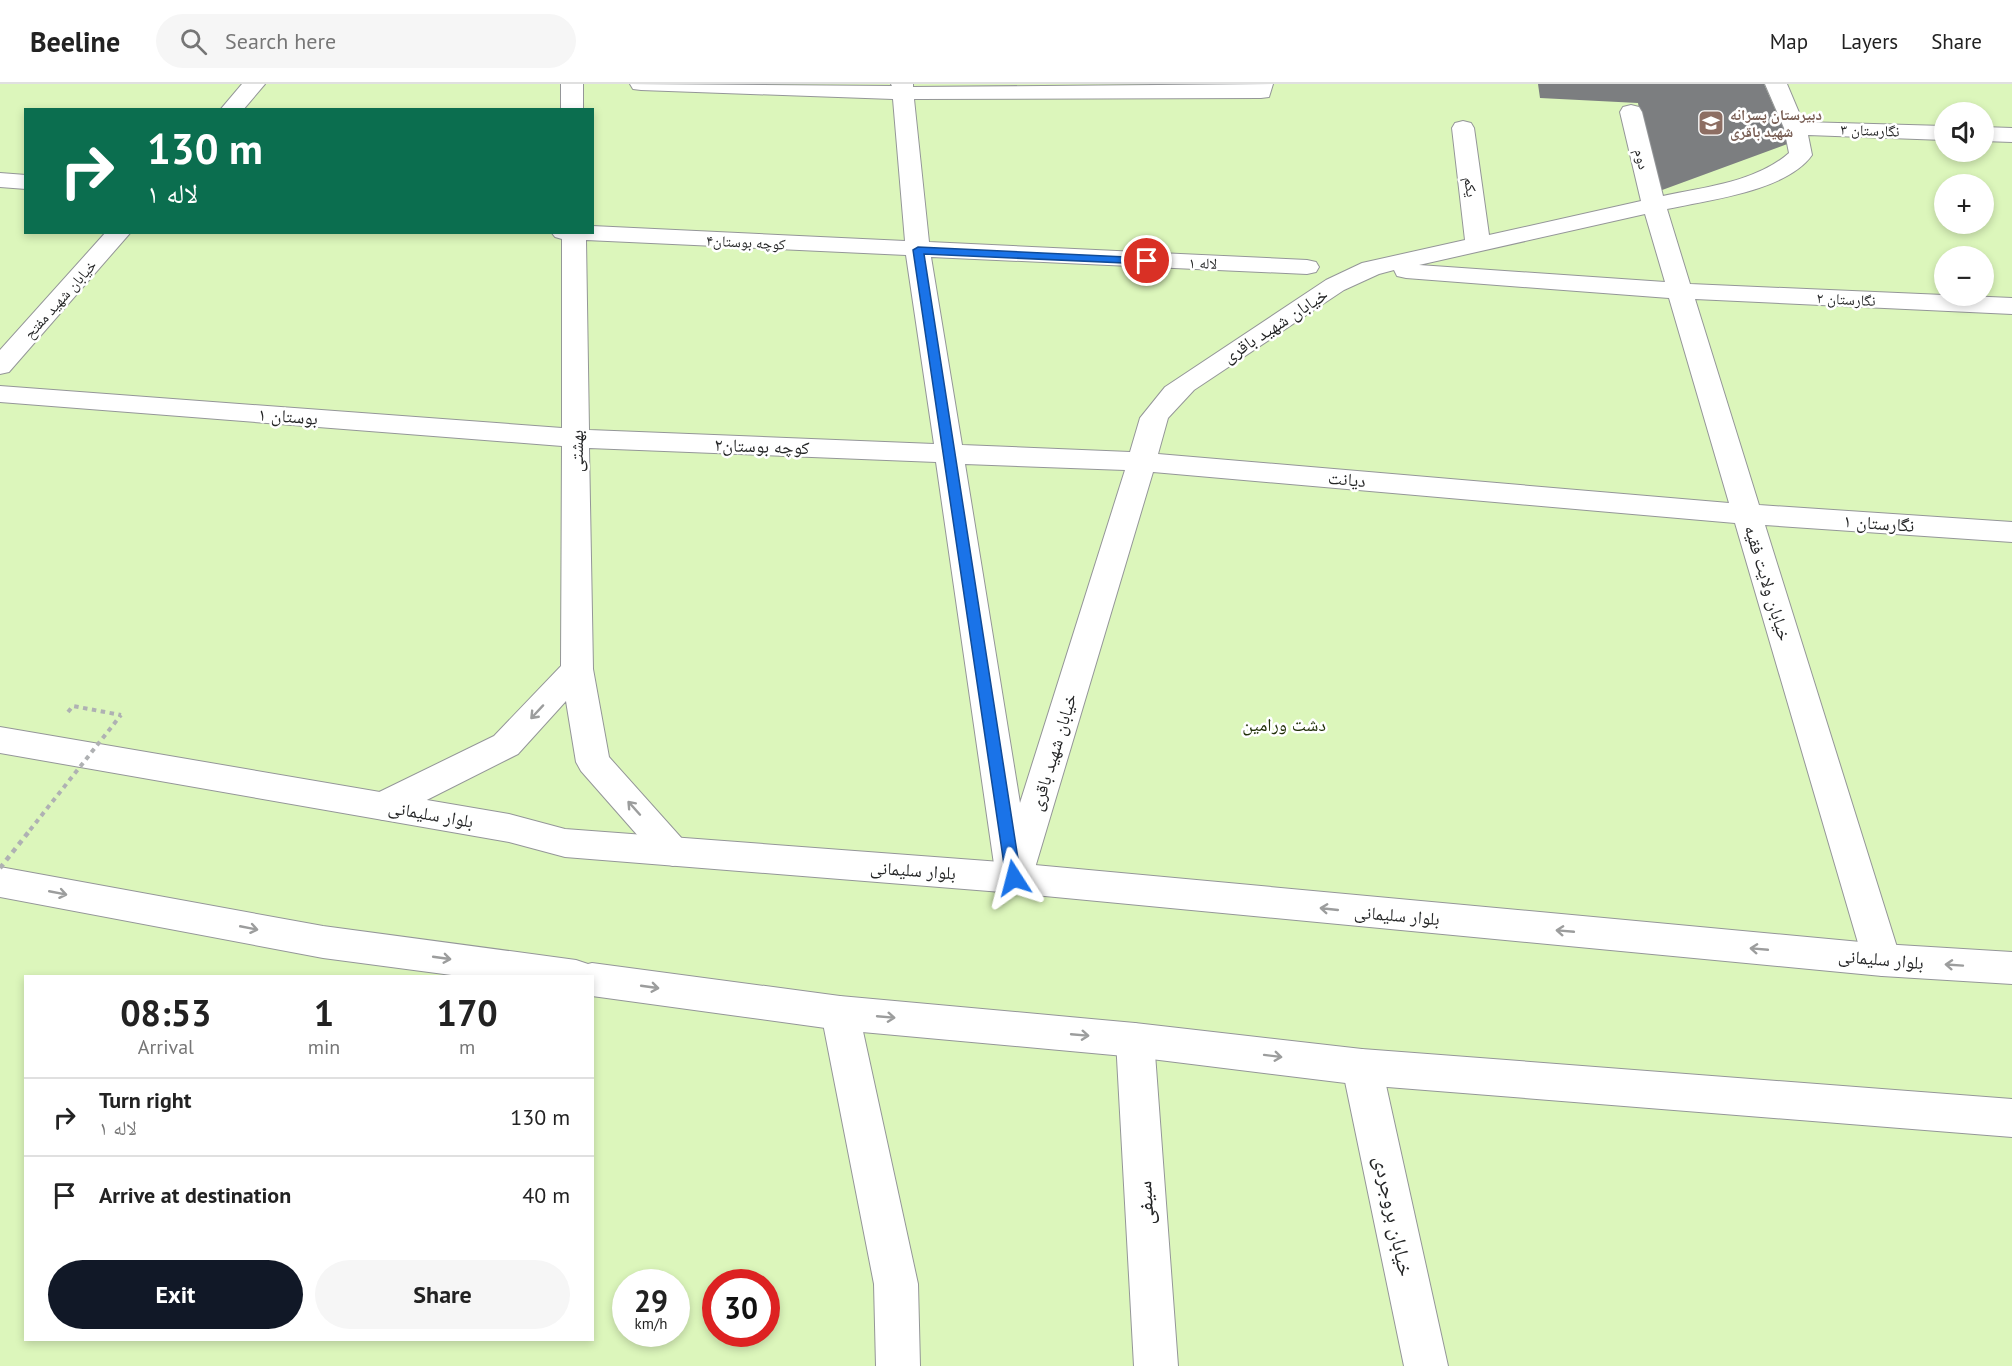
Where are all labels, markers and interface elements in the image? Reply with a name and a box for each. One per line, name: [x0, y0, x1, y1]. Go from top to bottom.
search box: [156, 14, 576, 68]
text: Beeline: [30, 23, 120, 60]
icon: search: [177, 25, 210, 58]
text: Search here: [225, 27, 336, 55]
text: Map: [1770, 28, 1808, 55]
text: Layers: [1841, 28, 1898, 55]
text: Share: [1931, 28, 1982, 55]
map controls: [1934, 102, 1994, 306]
button: sound: [1934, 102, 1994, 162]
place label: دبیرستان پسرانه شهید باقری: [1730, 105, 1822, 141]
school or university icon: دبیرستان پسرانه شهید باقری: [1696, 108, 1726, 138]
street label: نگارستان ۳: [1840, 119, 1900, 142]
text: 130 m: [147, 121, 263, 176]
icon: right: [48, 132, 126, 210]
street label: دوم: [1629, 147, 1654, 172]
button: +: [1934, 174, 1994, 234]
text: لاله ۱: [147, 176, 198, 210]
street label: یکم: [1459, 176, 1482, 198]
street label: کوچه بوستان۴: [706, 230, 786, 255]
pin: [1121, 235, 1172, 286]
icon: arrive: [1130, 244, 1163, 277]
button: −: [1934, 246, 1994, 306]
street label: لاله ۱: [1188, 253, 1218, 273]
street label: خیابان شهید مفتح: [20, 255, 101, 343]
street label: خیابان شهید باقری: [1218, 282, 1332, 368]
street label: نگارستان ۲: [1816, 288, 1876, 311]
street label: بوستان ۱: [257, 402, 319, 430]
street label: بهشتی: [565, 430, 588, 472]
street label: کوچه بوستان۲: [714, 433, 810, 459]
street label: دیانت: [1327, 466, 1367, 492]
street label: نگارستان ۱: [1843, 509, 1915, 537]
street label: خیابان ولایت فقیه: [1739, 522, 1797, 644]
street label: خیابان شهید باقری: [1024, 691, 1082, 813]
one-way arrow: [530, 704, 544, 719]
park label: دشت ورامین: [1242, 713, 1326, 736]
street label: بلوار سلیمانی: [387, 795, 475, 833]
one-way arrow: [627, 801, 641, 816]
position arrow: [982, 846, 1046, 910]
street label: بلوار سلیمانی: [869, 856, 957, 884]
one-way arrow: [47, 888, 67, 899]
street label: بلوار سلیمانی: [1353, 900, 1441, 930]
one-way arrow: [1320, 903, 1340, 914]
one-way arrow: [239, 923, 259, 934]
one-way arrow: [1556, 925, 1576, 936]
one-way arrow: [1750, 943, 1770, 954]
street label: بلوار سلیمانی: [1837, 944, 1925, 974]
one-way arrow: [431, 953, 451, 964]
one-way arrow: [1944, 959, 1964, 970]
one-way arrow: [640, 981, 660, 992]
text: 08:53: [120, 989, 212, 1036]
text: 1: [314, 989, 334, 1036]
text: 170: [437, 989, 498, 1036]
one-way arrow: [875, 1012, 895, 1023]
one-way arrow: [1069, 1030, 1089, 1041]
text: Arrival: [138, 1034, 194, 1060]
text: min: [308, 1034, 340, 1060]
text: m: [459, 1034, 475, 1060]
one-way arrow: [1263, 1051, 1283, 1062]
text: Turn right: [99, 1086, 191, 1114]
icon: right: [48, 1101, 81, 1134]
text: 130 m: [510, 1103, 570, 1131]
text: لاله ۱: [99, 1115, 137, 1141]
street label: خیابان بروجردی: [1368, 1153, 1420, 1279]
icon: arrive: [48, 1179, 81, 1212]
street label: سیفی: [1130, 1180, 1160, 1226]
text: Arrive at destination: [99, 1181, 291, 1209]
text: 40 m: [522, 1181, 570, 1209]
button: Exit: [48, 1260, 303, 1329]
button: Share: [315, 1260, 570, 1329]
speed limit sign: 30: [702, 1269, 780, 1347]
text: 29: [634, 1281, 668, 1320]
text: km/h: [635, 1314, 667, 1333]

